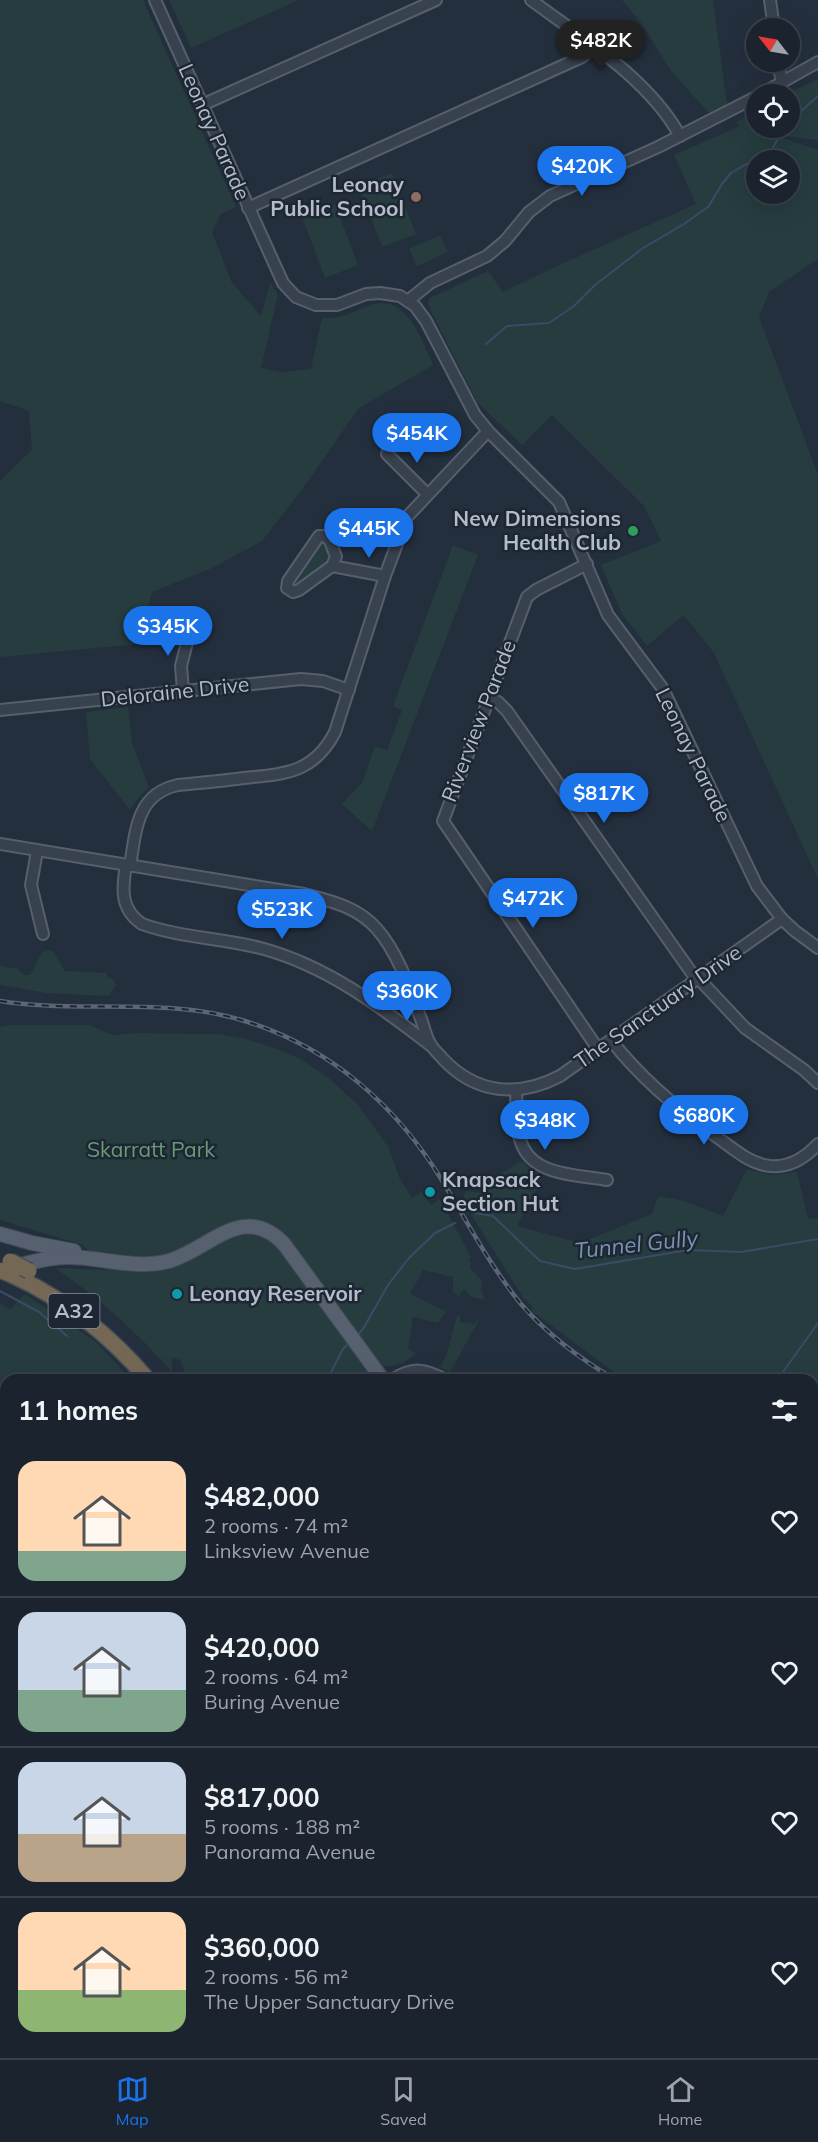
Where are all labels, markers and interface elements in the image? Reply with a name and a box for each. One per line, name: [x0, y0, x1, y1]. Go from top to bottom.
north arrow: [746, 18, 800, 72]
map controls: [746, 18, 800, 204]
pin: $482K: [559, 20, 643, 71]
text: $482K: [570, 27, 632, 52]
street label: Leonay Parade: [173, 60, 257, 204]
button: locate: [746, 84, 800, 138]
pin: $420K: [540, 146, 624, 197]
button: layers: [746, 150, 800, 204]
text: $420K: [551, 153, 613, 178]
place label: Leonay Public School: [270, 171, 405, 221]
marker: Leonay Public School: [409, 190, 423, 204]
pin: $454K: [375, 413, 459, 464]
text: $454K: [386, 420, 448, 445]
place label: New Dimensions Health Club: [453, 505, 621, 555]
pin: $445K: [327, 508, 411, 559]
text: $445K: [338, 515, 400, 540]
marker: New Dimensions Health Club: [626, 524, 640, 538]
pin: $345K: [126, 606, 210, 657]
text: $345K: [137, 613, 199, 638]
street label: Riverview Parade: [435, 636, 521, 805]
street label: Deloraine Drive: [99, 670, 250, 712]
street label: Leonay Parade: [650, 683, 738, 826]
pin: $817K: [562, 773, 646, 824]
text: $817K: [573, 780, 635, 805]
pin: $472K: [491, 878, 575, 929]
text: $472K: [502, 885, 564, 910]
pin: $523K: [240, 889, 324, 940]
text: $523K: [251, 896, 313, 921]
street label: The Sanctuary Drive: [569, 939, 746, 1074]
pin: $360K: [365, 971, 449, 1022]
text: $360K: [376, 978, 438, 1003]
pin: $680K: [662, 1095, 746, 1146]
pin: $348K: [503, 1100, 587, 1151]
text: $680K: [673, 1102, 735, 1127]
text: $348K: [514, 1107, 576, 1132]
park label: Skarratt Park: [87, 1136, 215, 1162]
place label: Knapsack Section Hut: [442, 1166, 559, 1216]
marker: Knapsack Section Hut: [423, 1185, 437, 1199]
water label: Tunnel Gully: [573, 1223, 700, 1264]
place label: Leonay Reservoir: [189, 1280, 362, 1306]
marker: Leonay Reservoir: [170, 1287, 184, 1301]
road number: A32: [48, 1294, 100, 1328]
text: 11 homes: [18, 1394, 138, 1427]
icon: filters: [768, 1394, 801, 1427]
text: $482,000: [204, 1480, 320, 1513]
icon: home: [66, 1485, 138, 1557]
icon: heart: [768, 1505, 801, 1538]
text: 2 rooms · 74 m²: [204, 1513, 348, 1538]
text: Linksview Avenue: [204, 1538, 370, 1563]
text: $420,000: [204, 1631, 320, 1664]
icon: home: [66, 1636, 138, 1708]
icon: heart: [768, 1656, 801, 1689]
text: 2 rooms · 64 m²: [204, 1664, 348, 1689]
text: Buring Avenue: [204, 1689, 340, 1714]
text: $817,000: [204, 1781, 320, 1814]
icon: home: [66, 1786, 138, 1858]
icon: heart: [768, 1806, 801, 1839]
text: 5 rooms · 188 m²: [204, 1814, 360, 1839]
text: Panorama Avenue: [204, 1839, 375, 1864]
text: $360,000: [204, 1931, 320, 1964]
icon: home: [66, 1936, 138, 2008]
icon: heart: [768, 1956, 801, 1989]
text: 2 rooms · 56 m²: [204, 1964, 348, 1989]
text: The Upper Sanctuary Drive: [204, 1989, 455, 2014]
tab: Map: [116, 2073, 149, 2129]
tab: Saved: [380, 2073, 426, 2129]
tab: Home: [658, 2073, 702, 2129]

